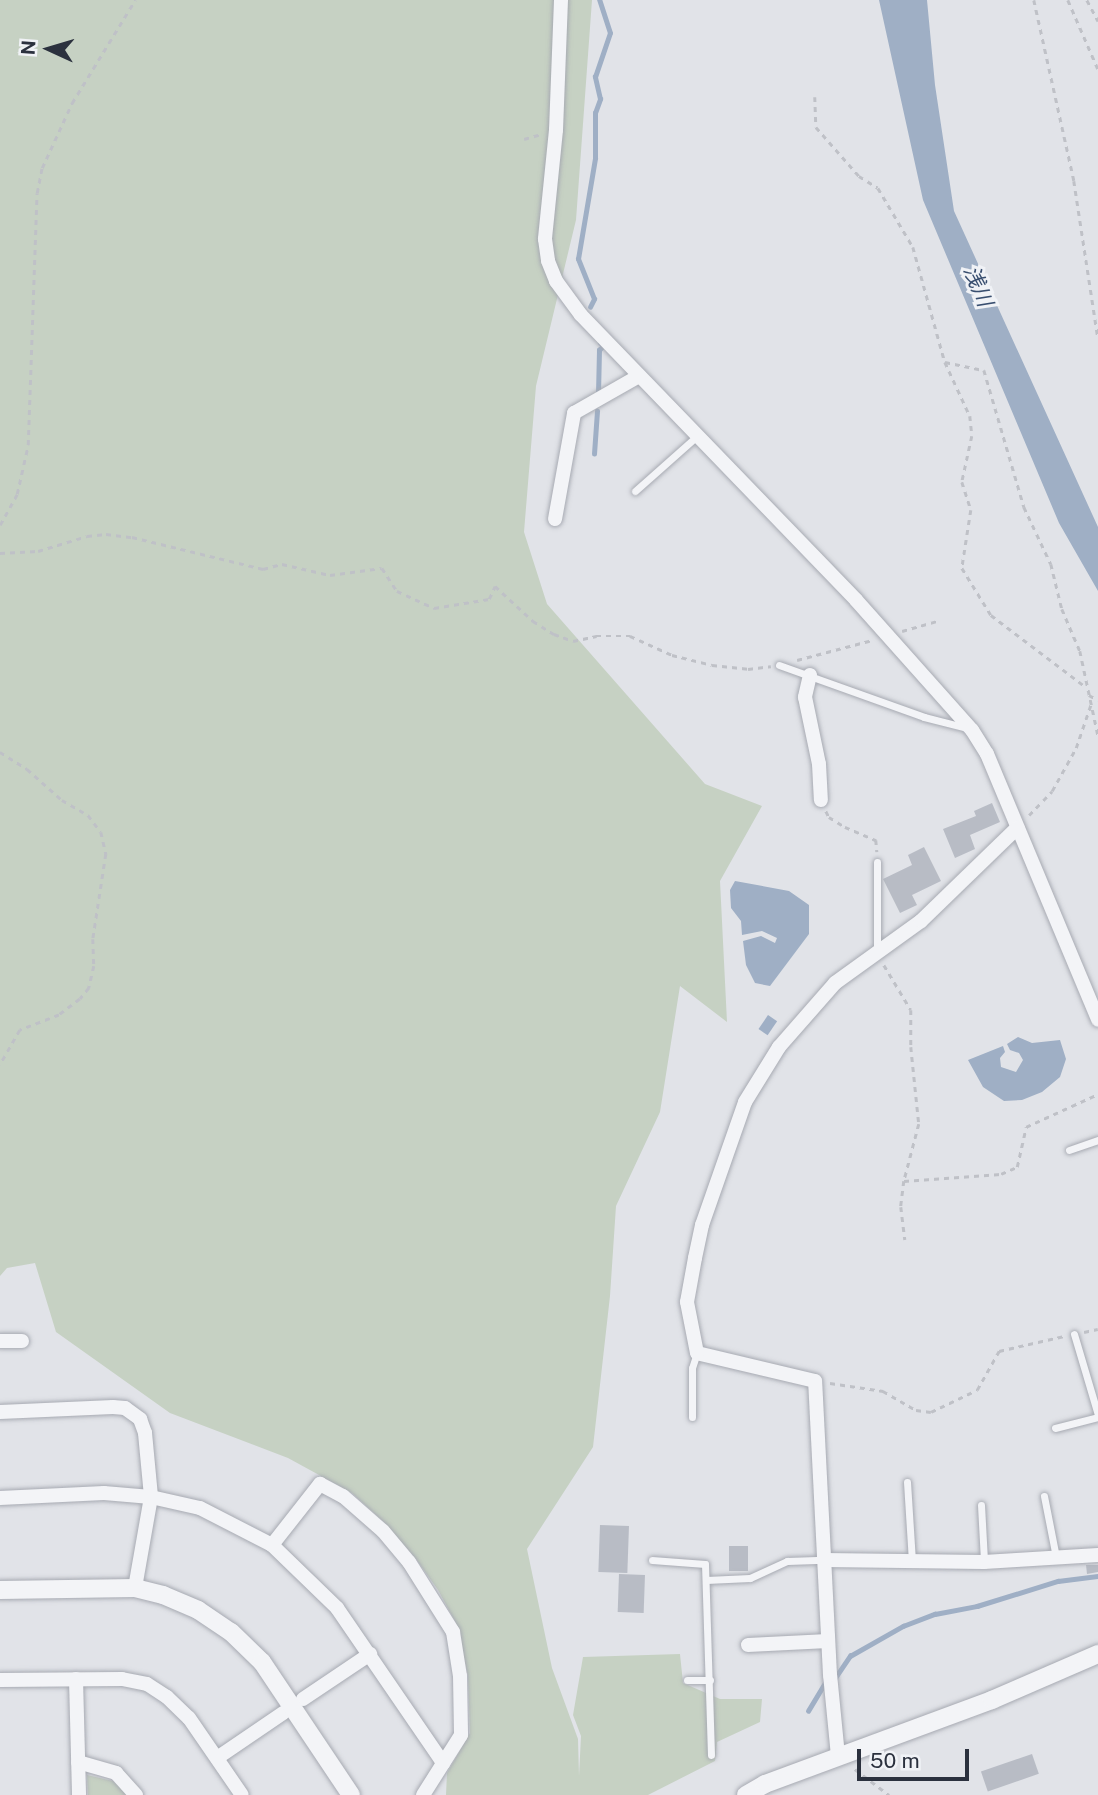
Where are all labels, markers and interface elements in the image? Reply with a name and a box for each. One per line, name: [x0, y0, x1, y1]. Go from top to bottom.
north arrow: [14, 14, 84, 84]
text: N: [17, 39, 40, 56]
water label: 浅川: [958, 262, 998, 310]
scale bar: [860, 1736, 972, 1780]
text: 50 m: [870, 1748, 920, 1773]

